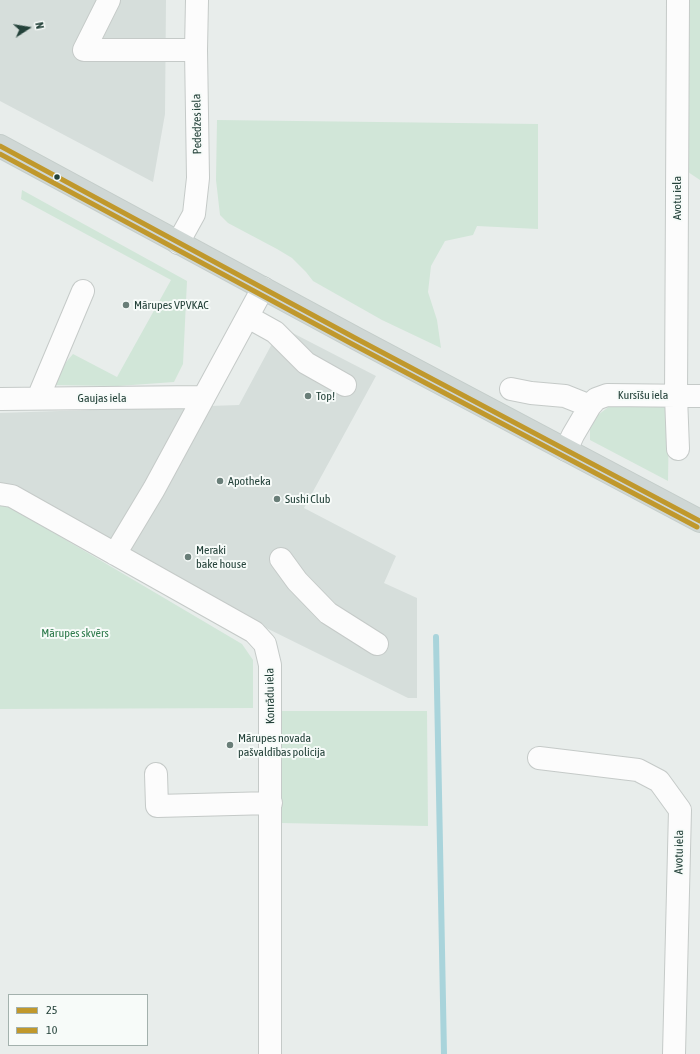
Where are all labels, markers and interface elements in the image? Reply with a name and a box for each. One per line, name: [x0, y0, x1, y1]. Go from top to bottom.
north arrow: [8, 8, 48, 48]
text: N: [33, 21, 46, 30]
street label: Pededzes iela: [189, 94, 205, 154]
unlabelled marker: [52, 172, 62, 182]
street label: Avotu iela: [670, 176, 684, 220]
place label: Mārupes VPVKAC: [134, 298, 209, 312]
marker: Mārupes VPVKAC: [121, 300, 131, 310]
street label: Kursīšu iela: [618, 388, 668, 402]
place label: Top!: [316, 389, 335, 403]
street label: Gaujas iela: [78, 391, 126, 405]
marker: Top!: [303, 391, 313, 401]
place label: Apotheka: [228, 474, 271, 488]
marker: Apotheka: [215, 476, 225, 486]
place label: Sushi Club: [285, 492, 330, 506]
marker: Sushi Club: [272, 494, 282, 504]
place label: Meraki bake house: [196, 543, 246, 571]
marker: Meraki bake house: [183, 552, 193, 562]
park label: Mārupes skvērs: [41, 626, 109, 640]
street label: Konrādu iela: [262, 668, 278, 724]
place label: Mārupes novada pašvaldības policija: [238, 731, 325, 759]
marker: Mārupes novada pašvaldības policija: [225, 740, 235, 750]
street label: Avotu iela: [671, 830, 687, 874]
legend: [8, 994, 148, 1046]
text: 25: [46, 1003, 57, 1017]
text: 10: [46, 1023, 57, 1037]

